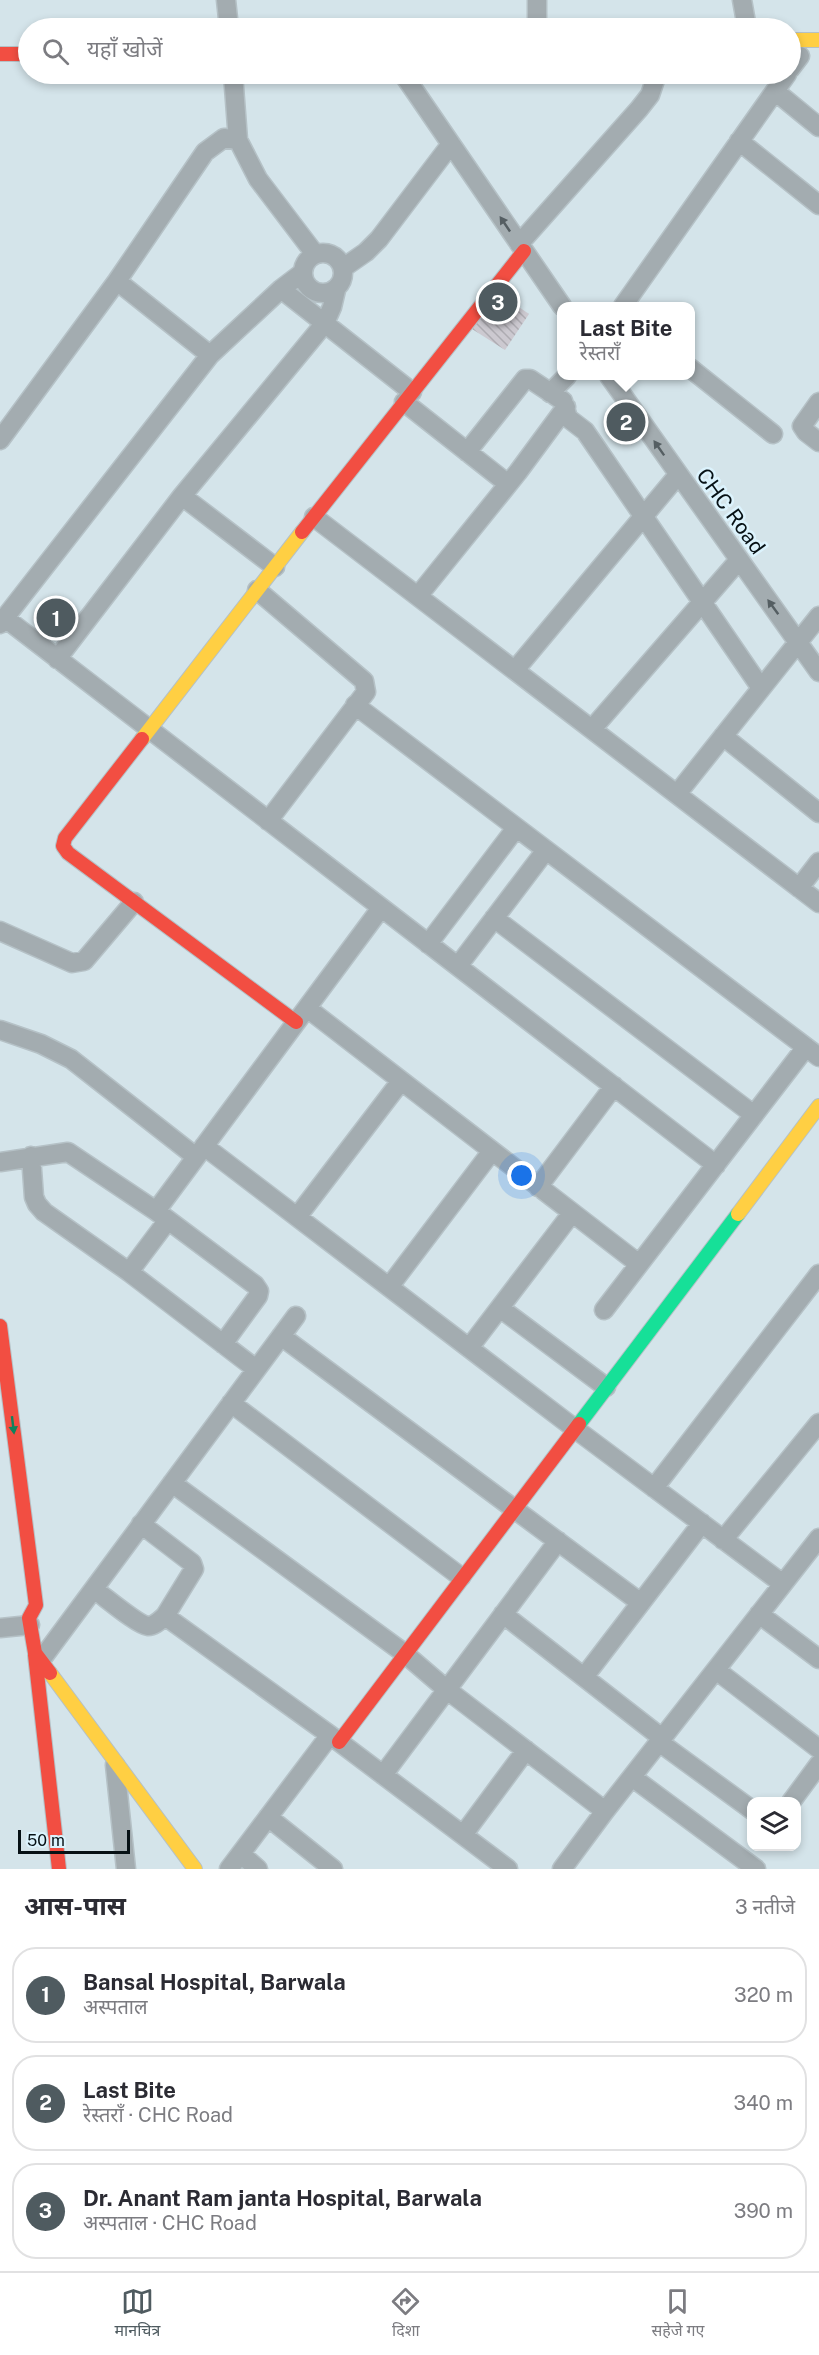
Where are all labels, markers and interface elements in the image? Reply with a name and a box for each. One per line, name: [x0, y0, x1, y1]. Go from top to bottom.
search box: [18, 18, 801, 84]
icon: search: [39, 35, 72, 68]
text: यहाँ खोजें: [87, 36, 163, 62]
one-way arrow: [499, 216, 511, 232]
pin: 3: [478, 280, 518, 324]
popup: [557, 302, 695, 380]
text: Last Bite: [580, 315, 672, 341]
text: रेस्तराँ: [580, 341, 620, 365]
pin: 2: [606, 400, 646, 444]
one-way arrow: [653, 441, 665, 457]
street label: CHC Road: [692, 463, 770, 559]
pin: 1: [36, 596, 76, 640]
one-way arrow: [767, 599, 779, 614]
your location: [507, 1161, 536, 1190]
one-way arrow: [8, 1416, 17, 1435]
map controls: [747, 1797, 801, 1851]
button: layers: [747, 1797, 801, 1851]
scale bar: [18, 1827, 130, 1854]
text: 50 m: [27, 1831, 65, 1850]
text: आस-पास: [24, 1890, 126, 1921]
text: 3 नतीजे: [735, 1895, 795, 1919]
text: Bansal Hospital, Barwala: [83, 1969, 346, 1995]
text: 1: [41, 1983, 50, 2007]
text: 320 m: [734, 1983, 793, 2007]
text: अस्पताल: [83, 1995, 148, 2019]
text: Last Bite: [83, 2077, 176, 2103]
text: 2: [39, 2091, 52, 2115]
text: 340 m: [733, 2091, 793, 2115]
text: रेस्तराँ · CHC Road: [83, 2103, 233, 2127]
text: Dr. Anant Ram janta Hospital, Barwala: [83, 2185, 482, 2211]
text: 3: [39, 2199, 52, 2223]
text: 390 m: [734, 2199, 793, 2223]
text: अस्पताल · CHC Road: [83, 2211, 257, 2235]
tab: मानचित्र: [115, 2285, 160, 2343]
tab: दिशा: [389, 2285, 422, 2343]
tab: सहेजे गए: [652, 2285, 704, 2343]

